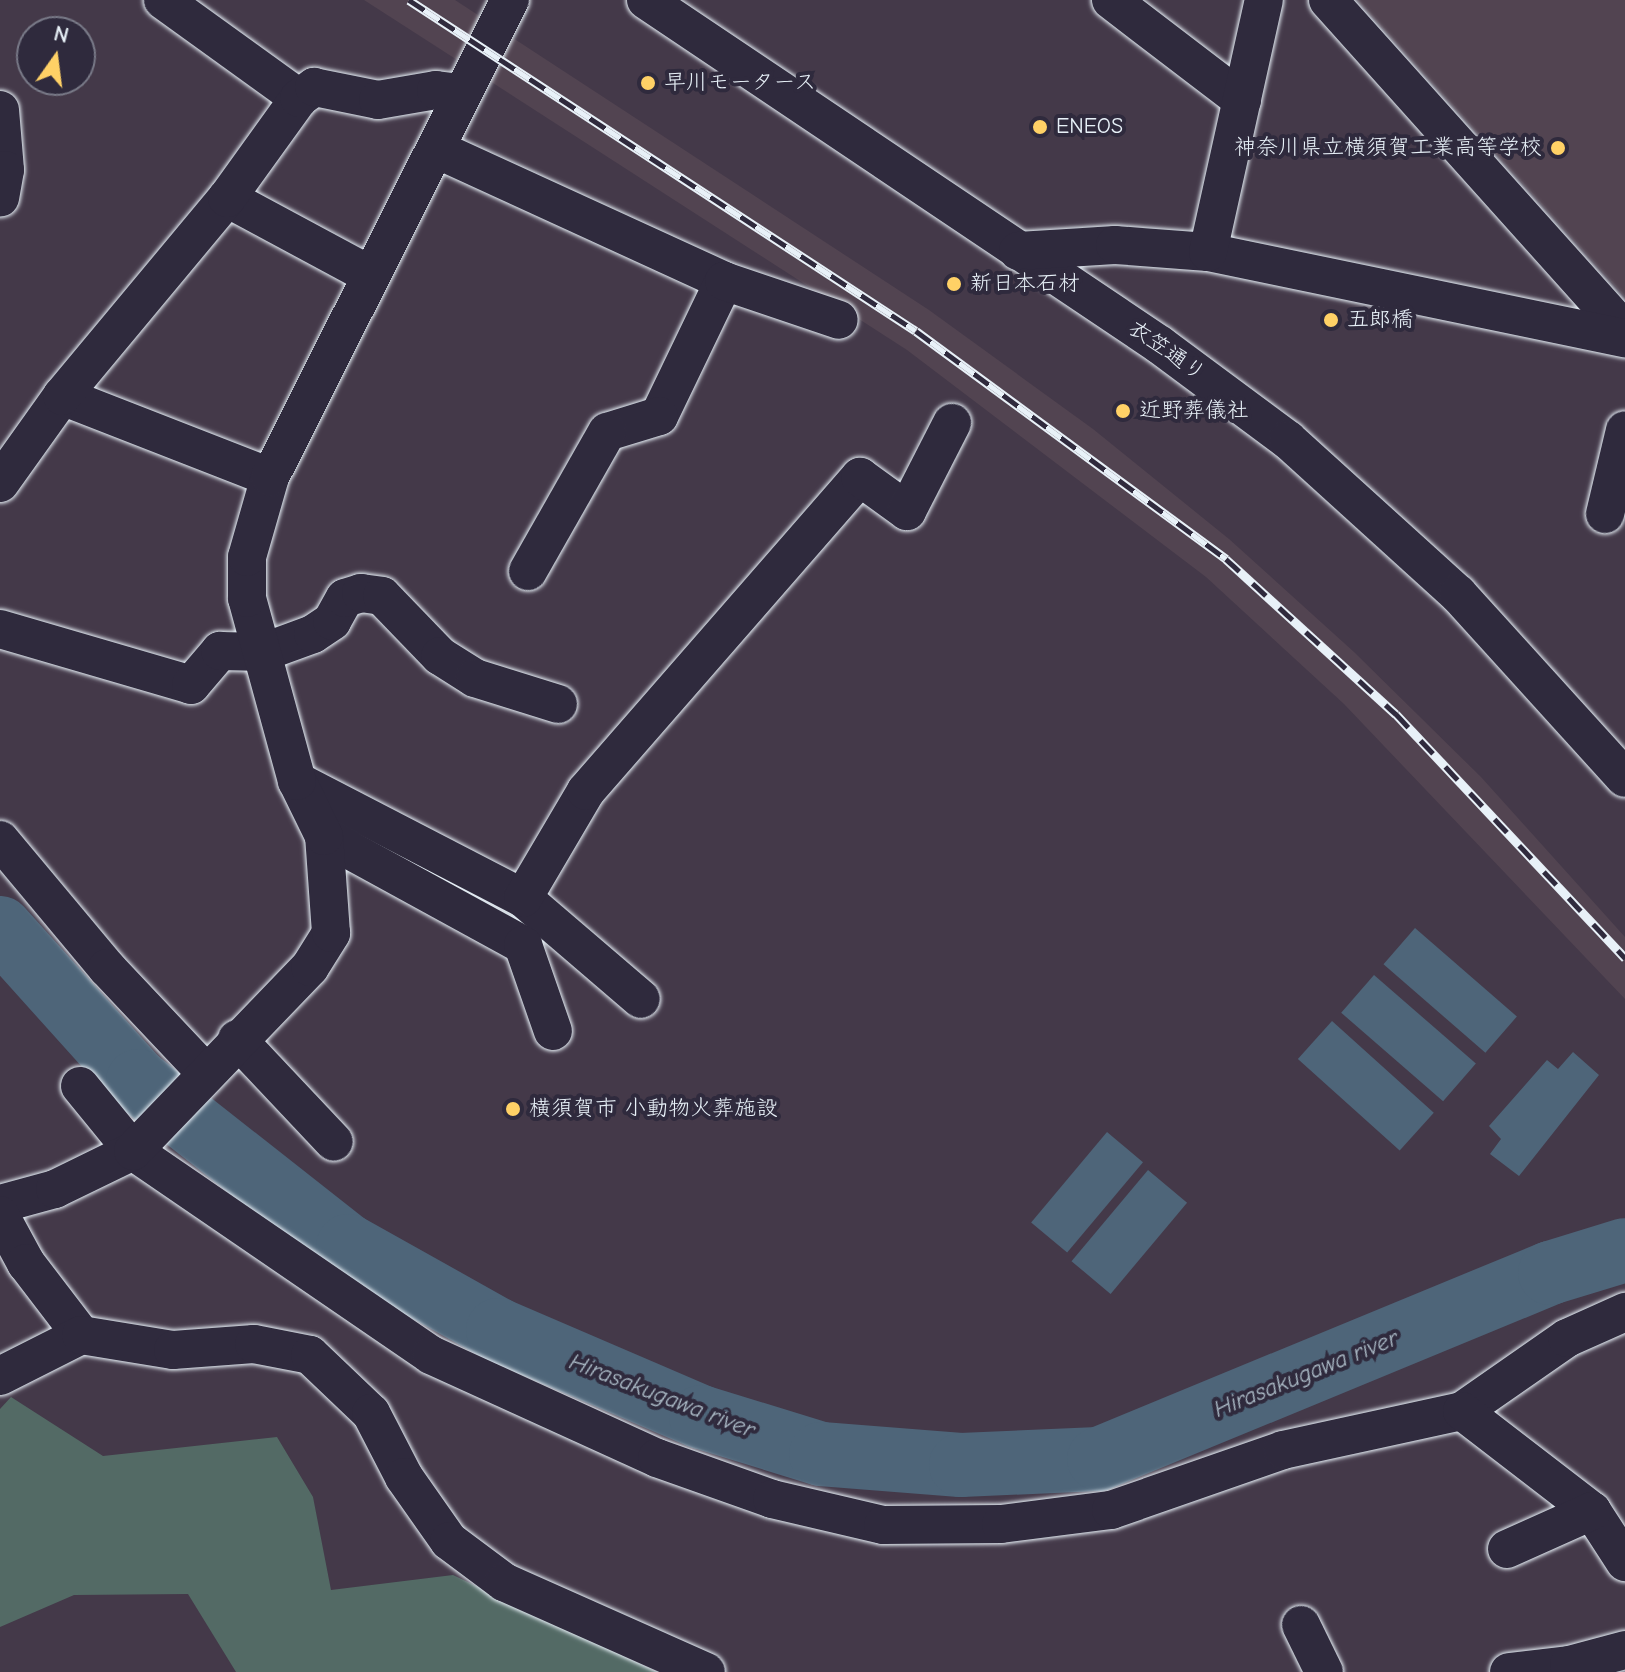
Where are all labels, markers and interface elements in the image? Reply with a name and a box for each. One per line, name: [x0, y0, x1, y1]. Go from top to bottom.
north arrow: [16, 16, 96, 96]
text: N: [51, 20, 71, 49]
place label: 早川モータース: [664, 70, 818, 96]
marker: 早川モータース: [639, 74, 657, 92]
place label: ENEOS: [1056, 114, 1123, 140]
marker: ENEOS: [1031, 118, 1049, 136]
place label: 神奈川県立横須賀工業高等学校: [1234, 135, 1542, 161]
marker: 神奈川県立横須賀工業高等学校: [1549, 139, 1567, 157]
place label: 新日本石材: [970, 271, 1080, 297]
marker: 新日本石材: [945, 275, 963, 293]
place label: 五郎橋: [1347, 307, 1413, 333]
marker: 五郎橋: [1322, 311, 1340, 329]
street label: 衣笠通り: [1123, 315, 1211, 387]
place label: 近野葬儀社: [1139, 398, 1249, 424]
marker: 近野葬儀社: [1114, 402, 1132, 420]
place label: 横須賀市 小動物火葬施設: [529, 1096, 778, 1122]
marker: 横須賀市 小動物火葬施設: [504, 1100, 522, 1118]
water label: Hirasakugawa river: [1210, 1324, 1402, 1424]
water label: Hirasakugawa river: [565, 1347, 759, 1445]

